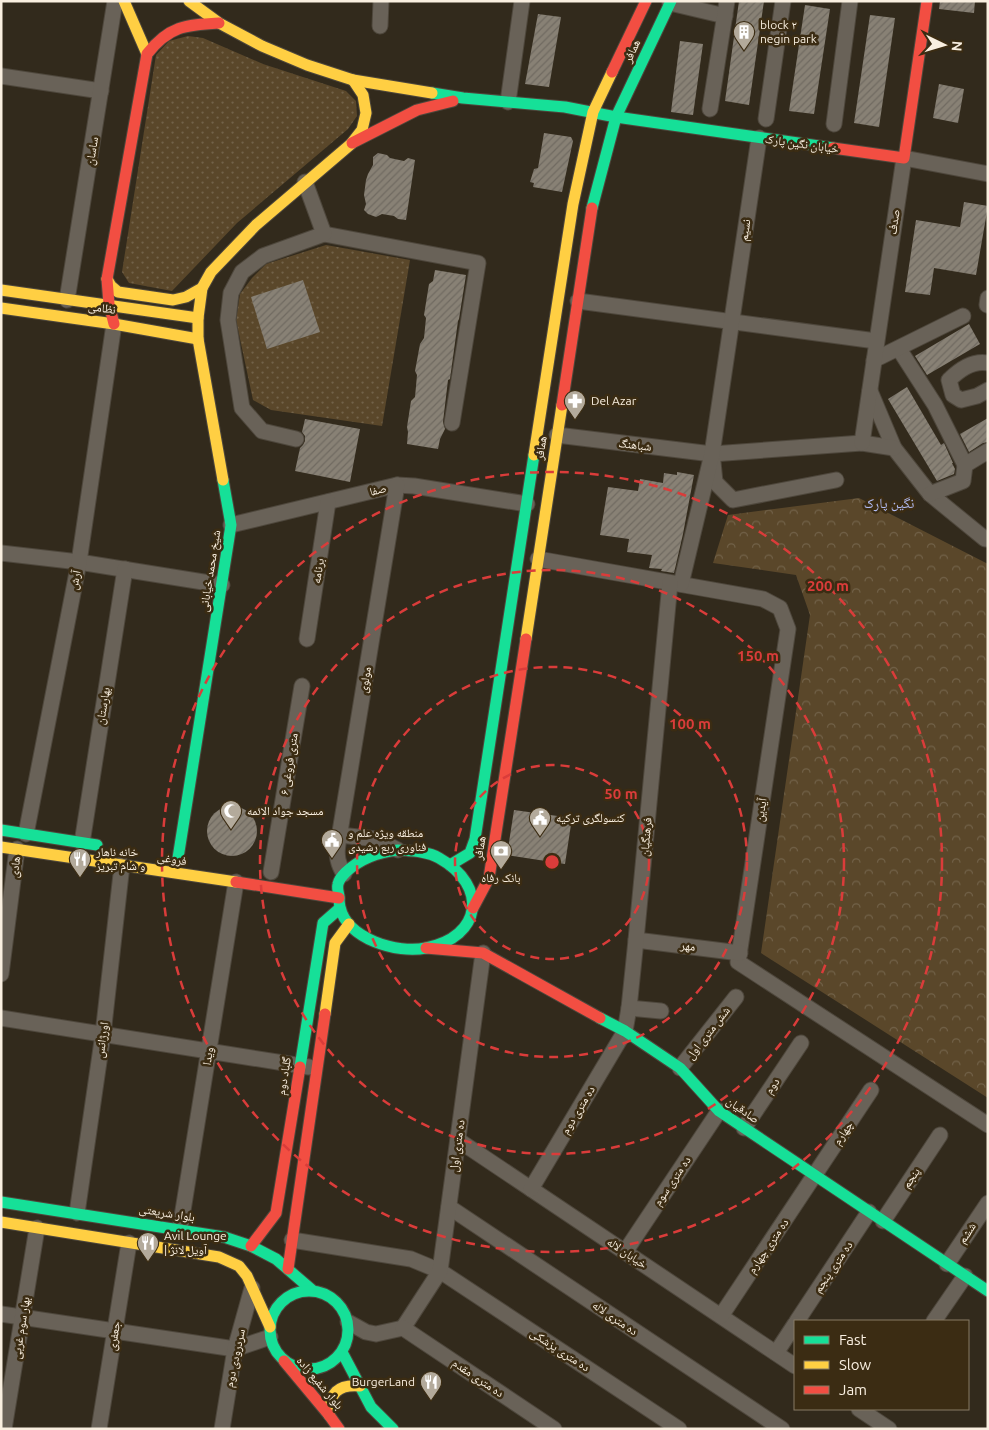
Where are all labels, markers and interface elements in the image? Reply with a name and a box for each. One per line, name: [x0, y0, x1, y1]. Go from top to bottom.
place label: block ۲ negin park: [760, 18, 817, 45]
building icon: block ۲ negin park: [732, 20, 756, 51]
north arrow: [919, 20, 969, 70]
street label: همافر: [620, 37, 643, 65]
text: N: [949, 40, 965, 52]
street label: خیابان نگین پارک: [764, 132, 840, 157]
street label: ساسان: [83, 136, 101, 166]
street label: صدف: [885, 209, 902, 235]
street label: نسیم: [737, 218, 754, 242]
street label: نظامی: [87, 299, 117, 317]
pharmacy icon: Del Azar: [563, 389, 587, 420]
place label: Del Azar: [591, 394, 637, 407]
street label: همافر: [532, 435, 549, 462]
street label: شباهنگ: [618, 436, 653, 454]
street label: صفا: [368, 481, 388, 498]
district label: نگین پارک: [864, 495, 914, 512]
street label: شیخ محمد خیابانی: [197, 529, 224, 613]
street label: برنامه: [309, 557, 327, 585]
street label: آرش: [66, 568, 84, 591]
text: 200 m: [807, 577, 849, 594]
text: 150 m: [737, 647, 779, 664]
street label: مولوی: [356, 666, 374, 694]
street label: بهارستان: [93, 686, 113, 726]
text: 100 m: [669, 715, 711, 732]
street label: ۶ متری فروغی: [277, 732, 301, 796]
text: 50 m: [604, 785, 638, 802]
street label: آیدین: [752, 796, 770, 823]
mosque icon: مسجد جواد الائمه: [219, 799, 243, 830]
place label: مسجد جواد الائمه: [247, 804, 323, 818]
public building icon: کنسولگری ترکیه: [528, 806, 552, 837]
place label: کنسولگری ترکیه: [556, 811, 625, 825]
street label: فرهنگیان: [637, 817, 655, 857]
place label: منطقه ویژه علم و فناوری ربع رشیدی: [348, 826, 426, 854]
public building icon: منطقه ویژه علم و فناوری ربع رشیدی: [320, 828, 344, 859]
street label: همافر: [471, 835, 488, 862]
bank icon: بانک رفاه: [489, 839, 513, 870]
place label: خانه ناهار و شام تبریز: [95, 845, 145, 874]
restaurant icon: خانه ناهار و شام تبریز: [68, 847, 92, 878]
street label: فروغى: [156, 850, 188, 868]
centre of rings: [543, 853, 561, 871]
street label: هادی: [7, 855, 23, 879]
place label: بانک رفاه: [481, 871, 521, 885]
street label: مهر: [679, 938, 696, 954]
street label: شش متری اول: [683, 1004, 733, 1062]
street label: اورژانس: [93, 1021, 111, 1059]
street label: ویدا: [200, 1046, 217, 1066]
street label: گلباد دوم: [274, 1056, 295, 1096]
street label: دوم: [762, 1075, 783, 1097]
street label: ده متری دوم: [558, 1083, 599, 1137]
street label: صادقیان: [724, 1094, 762, 1126]
street label: چهارم: [830, 1118, 857, 1148]
street label: ده متری اول: [446, 1119, 468, 1173]
street label: ده متری سوم: [650, 1154, 695, 1209]
street label: پنجم: [899, 1165, 924, 1192]
street label: بلوار شریعتى: [138, 1202, 196, 1225]
street label: ده متری چهارم: [745, 1216, 792, 1277]
street label: ششم: [955, 1220, 980, 1247]
place label: Avil Lounge | آویل لانژ: [164, 1229, 227, 1257]
restaurant icon: Avil Lounge | آویل لانژ: [136, 1231, 160, 1262]
street label: خیابان لاله: [604, 1235, 650, 1272]
street label: ده متری پنجم: [811, 1238, 856, 1296]
street label: بهار سوم غربی: [9, 1296, 34, 1360]
street label: ده متری لاله: [590, 1298, 640, 1338]
street label: جعفری: [105, 1320, 123, 1352]
legend: [794, 1320, 969, 1410]
street label: ده متری پزشکی: [528, 1326, 592, 1374]
street label: سردرودی دوم: [222, 1327, 249, 1389]
text: Fast: [839, 1331, 867, 1348]
street label: بلوار شفیع زاده: [294, 1354, 346, 1413]
street label: ده متری مقدم: [449, 1356, 506, 1401]
text: Slow: [839, 1356, 872, 1373]
restaurant icon: BurgerLand: [419, 1370, 443, 1401]
place label: BurgerLand: [352, 1375, 415, 1388]
text: Jam: [839, 1381, 867, 1398]

